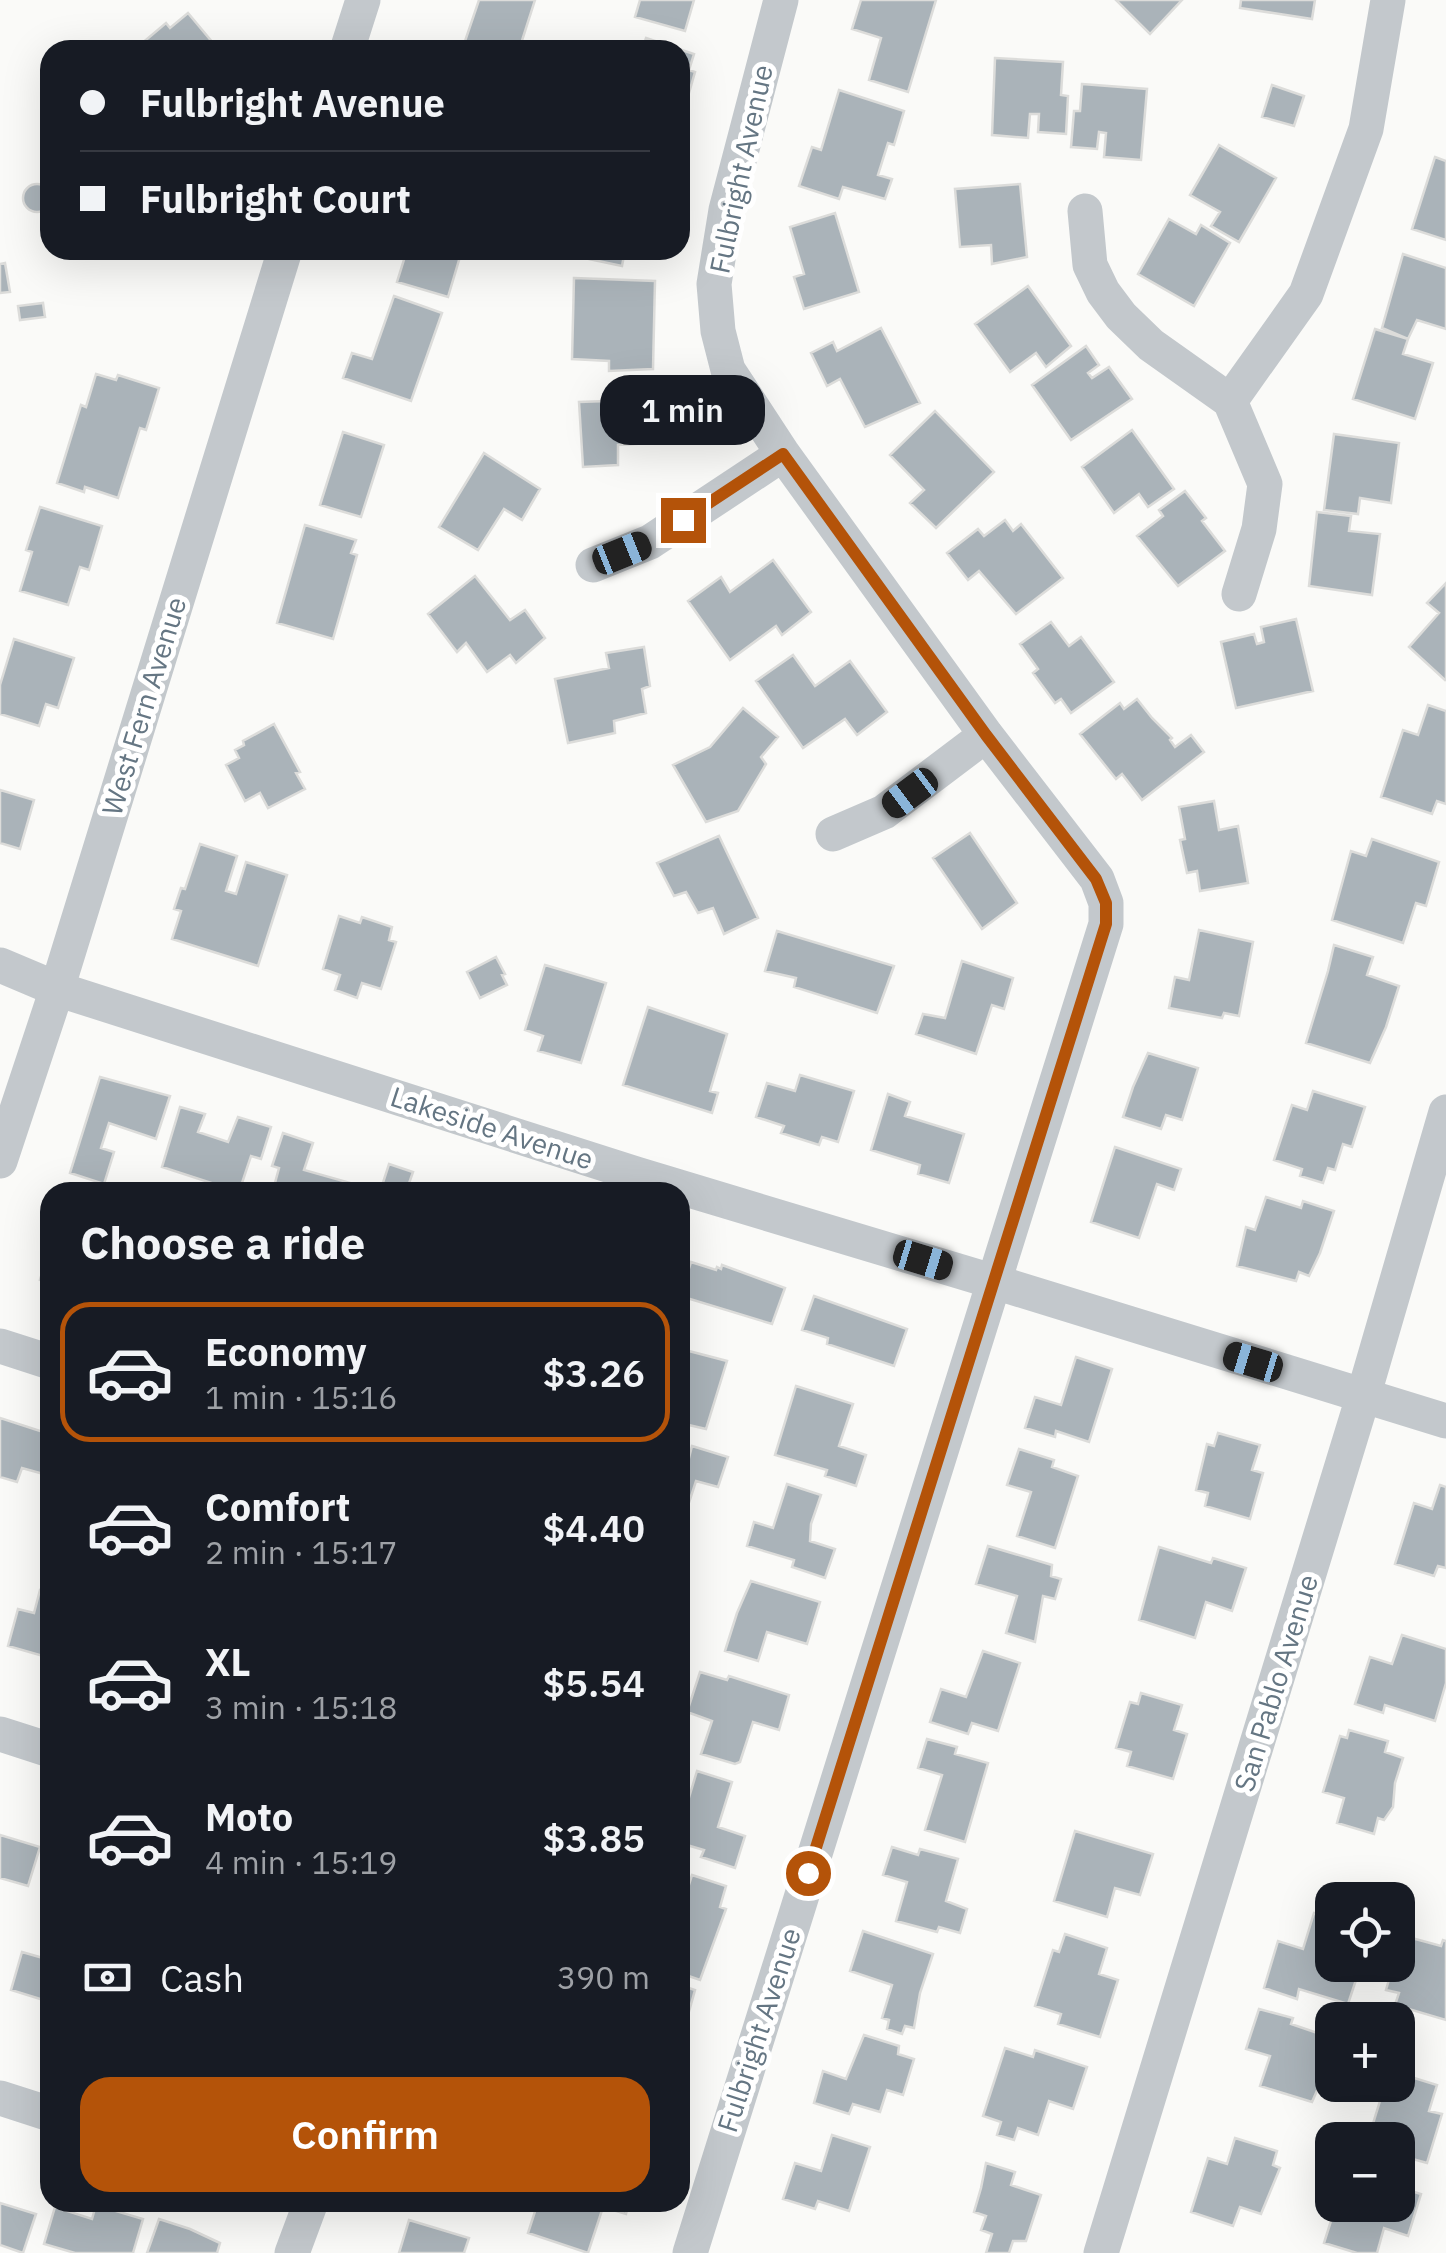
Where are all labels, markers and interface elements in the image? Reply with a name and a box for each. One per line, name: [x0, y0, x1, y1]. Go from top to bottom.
street label: Fulbright Avenue: [700, 61, 781, 277]
text: Fulbright Avenue: [140, 78, 445, 127]
text: Fulbright Court: [140, 174, 411, 223]
callout: 1 min: [600, 375, 766, 445]
text: 1 min: [641, 389, 724, 431]
route end: [661, 498, 706, 543]
car: [589, 528, 655, 578]
street label: West Fern Avenue: [93, 592, 194, 820]
car: [877, 763, 943, 823]
street label: Lakeside Avenue: [386, 1077, 598, 1178]
text: Choose a ride: [80, 1213, 365, 1271]
car: [890, 1237, 956, 1283]
icon: car: [85, 1327, 175, 1417]
text: Economy: [205, 1327, 367, 1376]
car: [1220, 1339, 1286, 1385]
text: $3.26: [542, 1348, 645, 1397]
text: 1 min · 15:16: [205, 1376, 398, 1418]
icon: car: [85, 1482, 175, 1572]
text: Comfort: [205, 1482, 350, 1531]
text: $4.40: [542, 1503, 645, 1552]
text: 2 min · 15:17: [205, 1531, 398, 1573]
street label: San Pablo Avenue: [1225, 1570, 1326, 1796]
icon: car: [85, 1637, 175, 1727]
text: XL: [205, 1637, 251, 1686]
text: $5.54: [542, 1658, 645, 1707]
text: 3 min · 15:18: [205, 1686, 398, 1728]
icon: car: [85, 1792, 175, 1882]
text: Moto: [205, 1792, 293, 1841]
text: $3.85: [542, 1813, 645, 1862]
text: 4 min · 15:19: [205, 1841, 398, 1883]
route start: [786, 1851, 831, 1896]
map controls: [1315, 1882, 1415, 2222]
button: locate: [1315, 1882, 1415, 1982]
street label: Fulbright Avenue: [708, 1923, 809, 2137]
icon: cash: [80, 1950, 135, 2005]
text: Cash: [160, 1953, 244, 2002]
text: 390 m: [557, 1956, 650, 1998]
button: +: [1315, 2002, 1415, 2102]
button: Confirm: [80, 2077, 650, 2192]
button: −: [1315, 2122, 1415, 2222]

